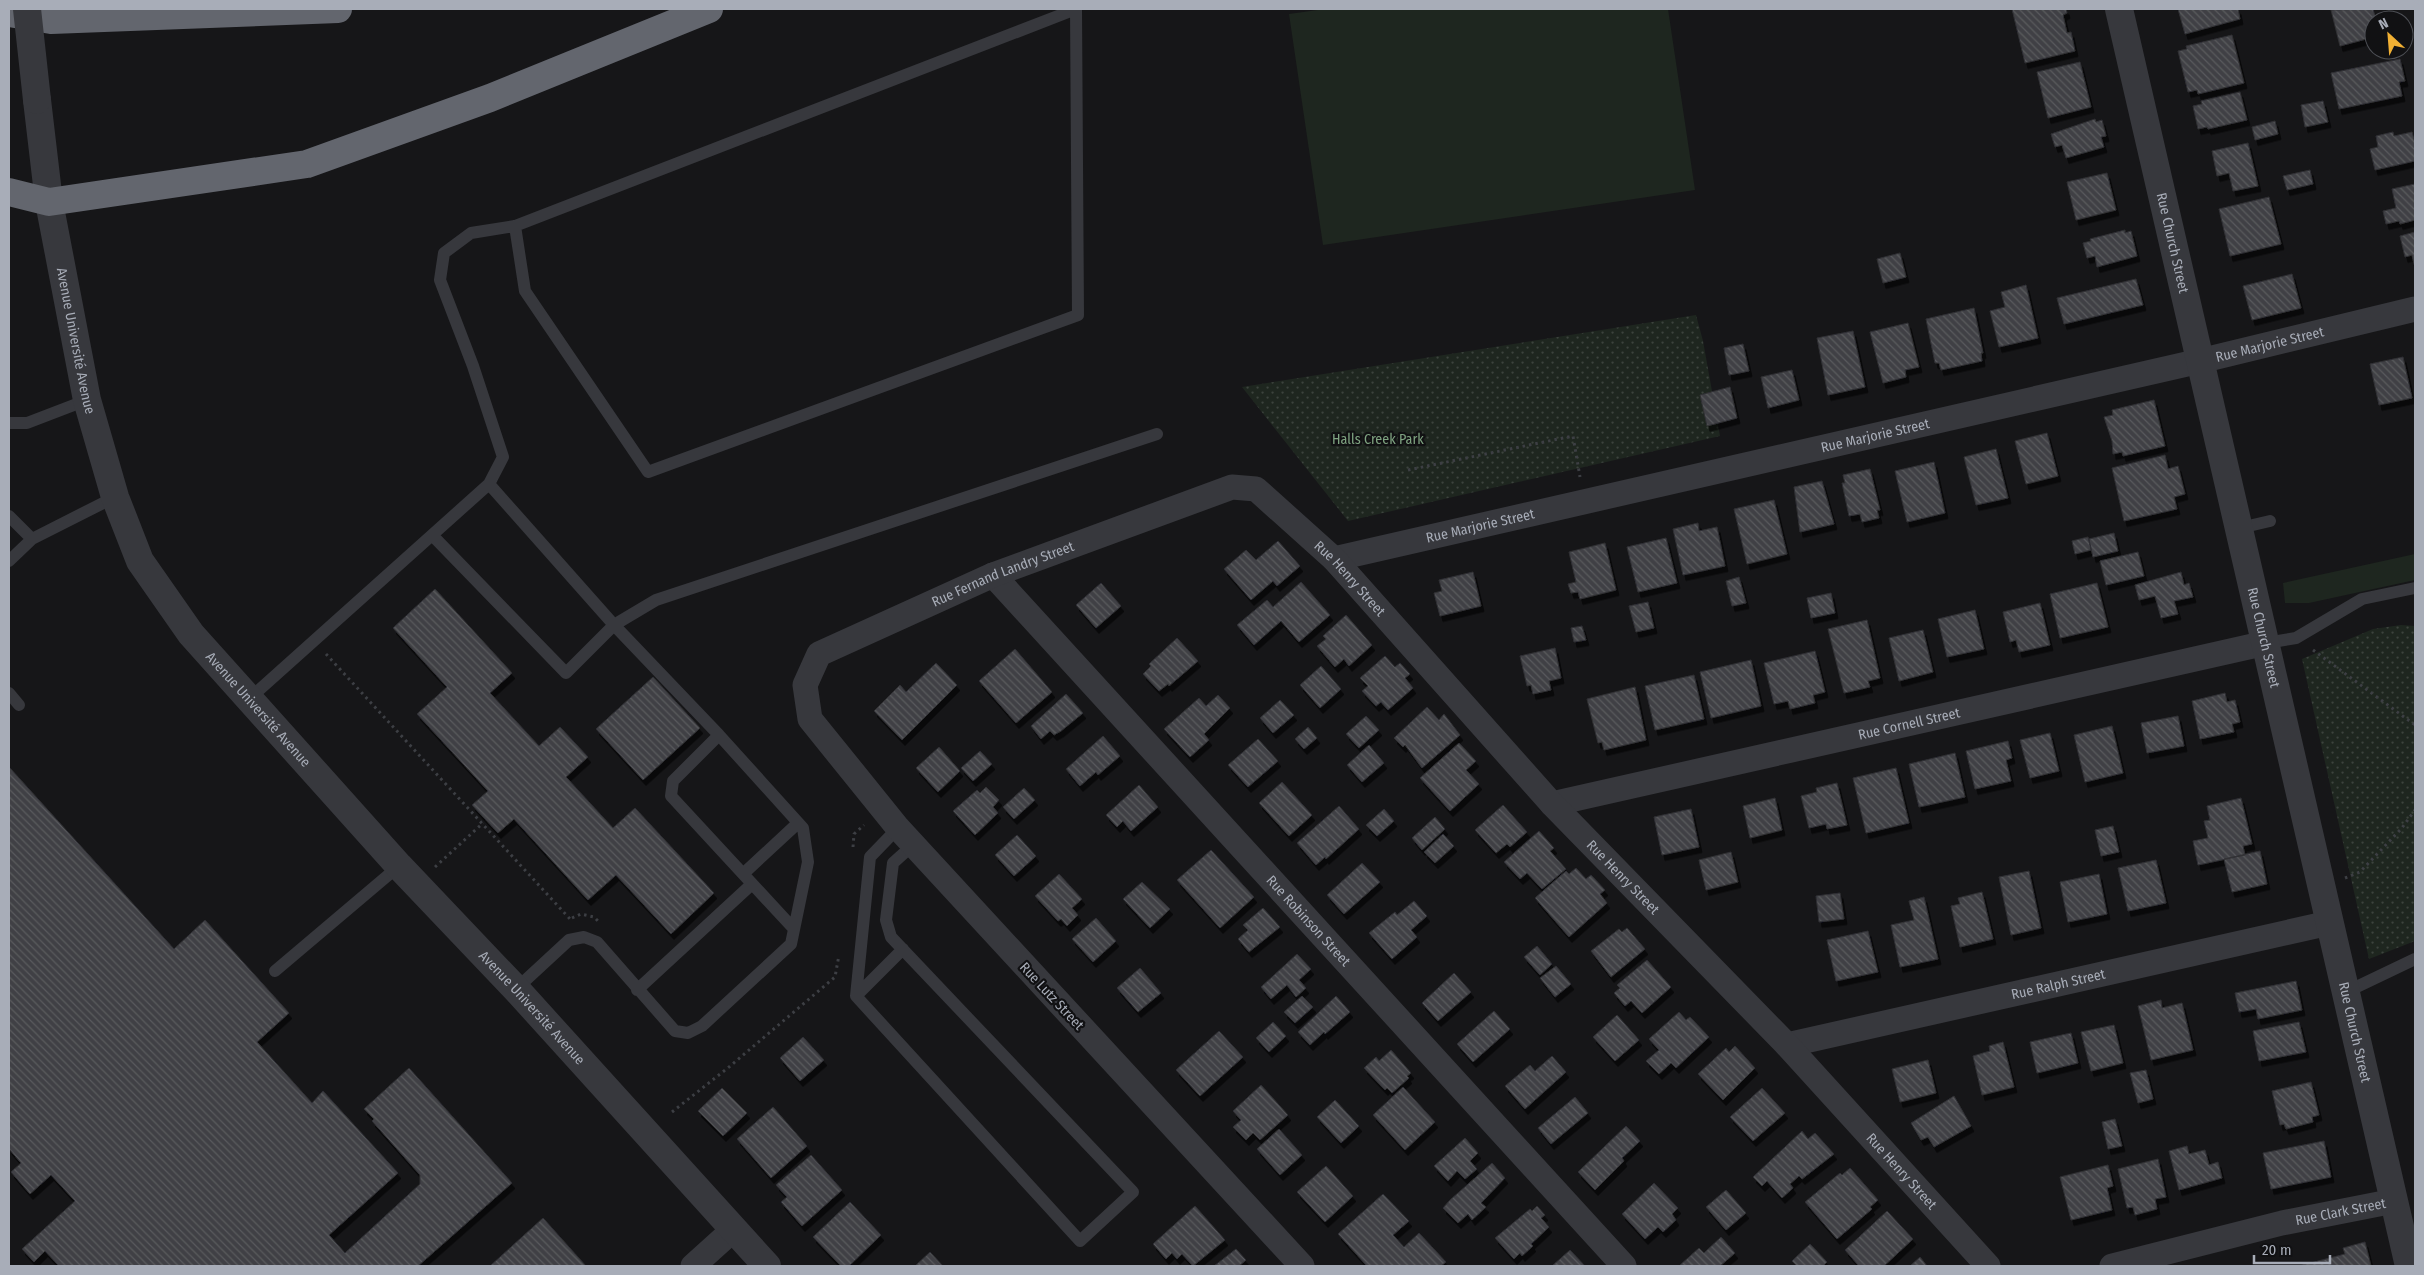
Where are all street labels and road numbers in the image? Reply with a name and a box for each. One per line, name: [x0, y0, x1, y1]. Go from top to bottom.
street label: Rue Church Street: [2153, 191, 2192, 295]
street label: Avenue Université Avenue: [53, 266, 99, 416]
street label: Rue Marjorie Street: [2214, 323, 2326, 366]
street label: Rue Marjorie Street: [1819, 415, 1931, 456]
street label: Rue Marjorie Street: [1424, 505, 1537, 547]
street label: Rue Henry Street: [1311, 537, 1389, 620]
street label: Rue Fernand Landry Street: [929, 538, 1077, 611]
street label: Rue Church Street: [2244, 586, 2283, 690]
street label: Avenue Université Avenue: [202, 649, 314, 771]
street label: Rue Cornell Street: [1857, 704, 1962, 744]
street label: Rue Henry Street: [1583, 837, 1663, 918]
street label: Rue Robinson Street: [1263, 872, 1354, 970]
street label: Avenue Université Avenue: [475, 947, 588, 1068]
street label: Rue Lutz Street: [1016, 959, 1088, 1034]
street label: Rue Ralph Street: [2010, 966, 2107, 1003]
street label: Rue Church Street: [2335, 980, 2374, 1085]
street label: Rue Henry Street: [1862, 1130, 1940, 1213]
street label: Rue Clark Street: [2294, 1195, 2388, 1229]

